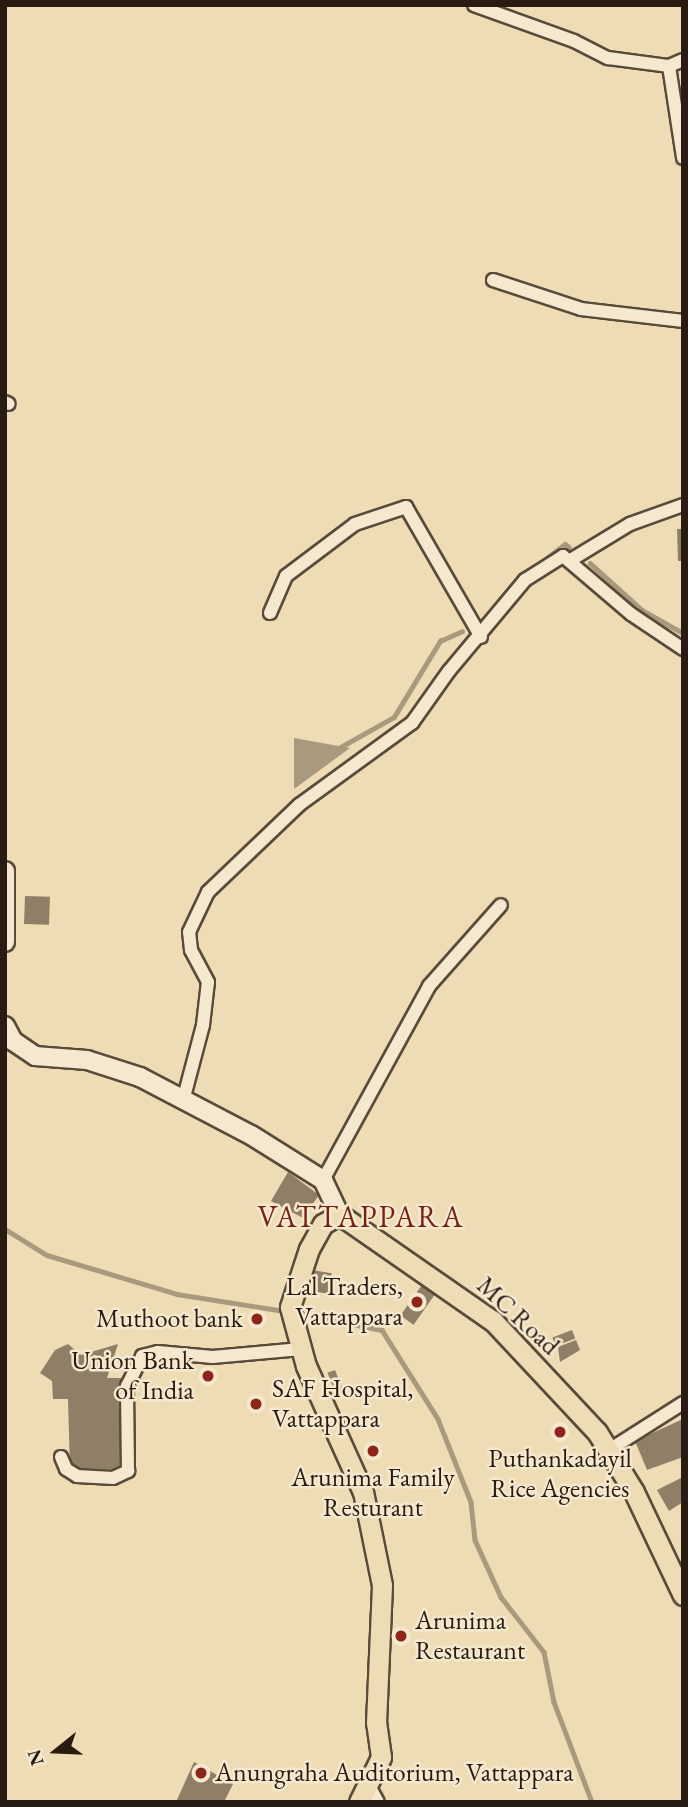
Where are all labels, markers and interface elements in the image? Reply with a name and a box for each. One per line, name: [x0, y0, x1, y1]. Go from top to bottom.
district label: VATTAPPARA: [259, 1199, 463, 1235]
street label: MC Road: [470, 1270, 566, 1362]
place label: Lal Traders, Vattappara: [286, 1271, 403, 1332]
marker: Lal Traders, Vattappara: [409, 1294, 425, 1310]
place label: Muthoot bank: [96, 1303, 243, 1335]
marker: Muthoot bank: [249, 1311, 265, 1327]
place label: Union Bank of India: [71, 1345, 194, 1406]
marker: Union Bank of India: [200, 1368, 216, 1384]
place label: SAF Hospital, Vattappara: [272, 1373, 414, 1434]
marker: SAF Hospital, Vattappara: [246, 1394, 266, 1414]
marker: Puthankadayil Rice Agencies: [552, 1424, 568, 1440]
marker: Arunima Family Resturant: [365, 1443, 381, 1459]
place label: Puthankadayil Rice Agencies: [488, 1443, 632, 1504]
place label: Arunima Family Resturant: [291, 1462, 455, 1524]
place label: Arunima Restaurant: [415, 1605, 525, 1666]
marker: Arunima Restaurant: [393, 1628, 409, 1644]
north arrow: [21, 1716, 91, 1786]
text: N: [21, 1746, 50, 1769]
place label: Anungraha Auditorium, Vattappara: [215, 1757, 574, 1789]
marker: Anungraha Auditorium, Vattappara: [193, 1765, 209, 1781]

